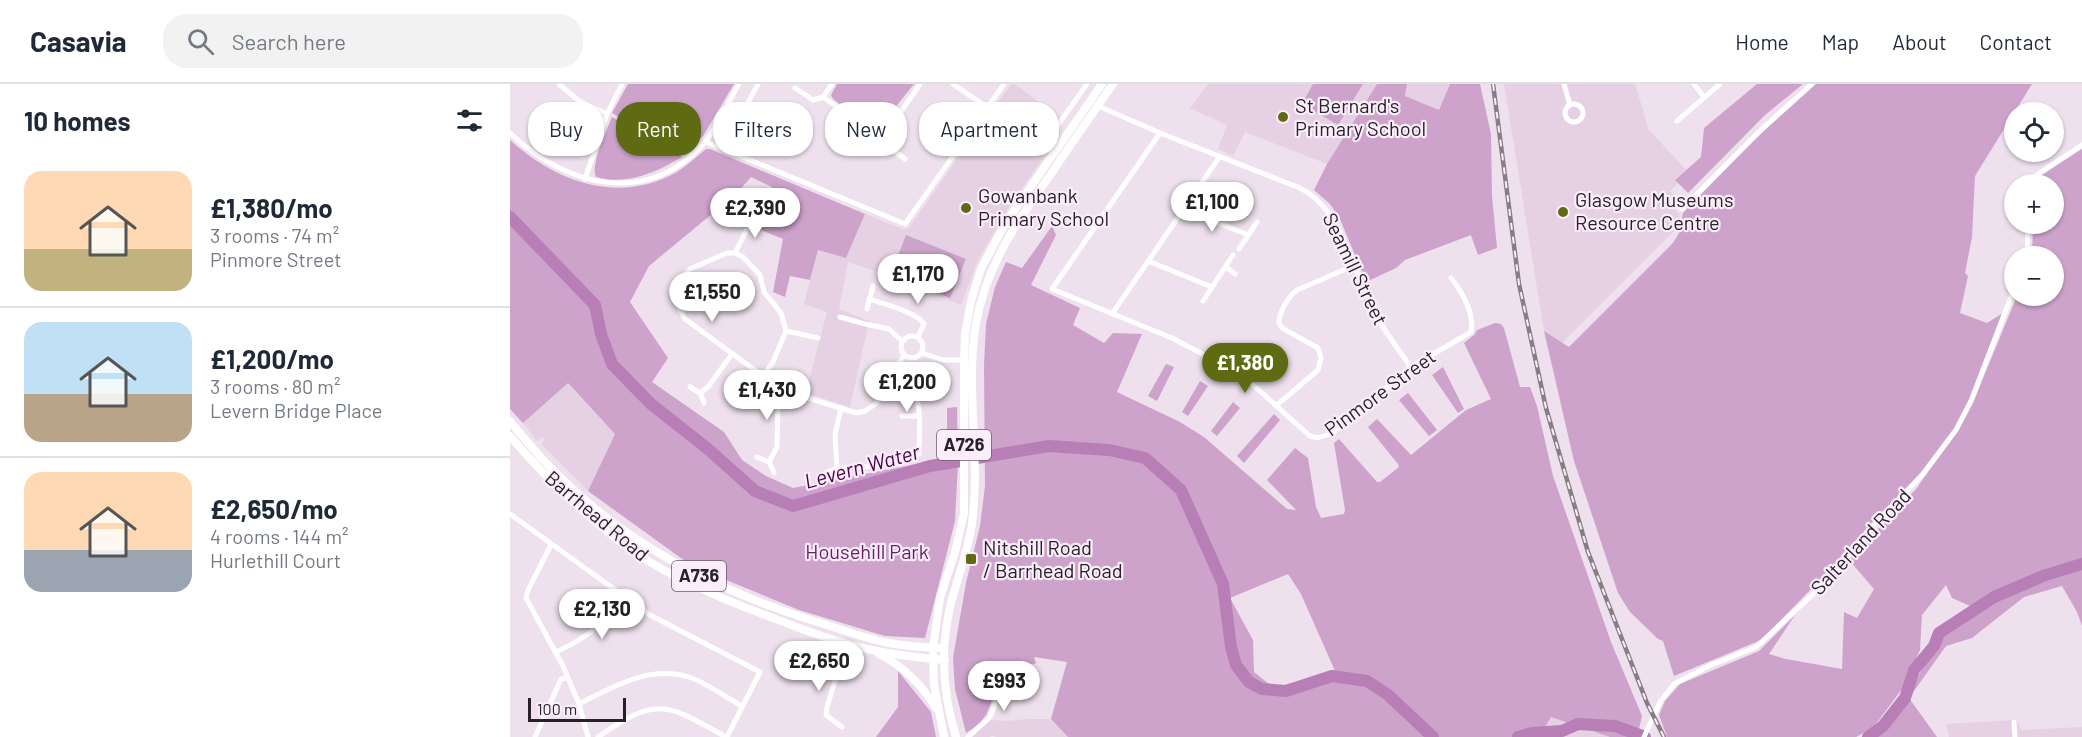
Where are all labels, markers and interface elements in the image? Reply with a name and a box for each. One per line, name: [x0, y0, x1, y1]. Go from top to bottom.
search box: [163, 14, 583, 68]
text: Casavia: [30, 24, 127, 58]
icon: search: [184, 25, 217, 58]
text: Search here: [232, 28, 346, 54]
text: Home: [1735, 29, 1789, 54]
text: Map: [1822, 29, 1859, 54]
text: About: [1892, 29, 1947, 54]
text: Contact: [1980, 29, 2052, 54]
place label: St Bernard's Primary School: [1295, 93, 1426, 140]
chip: Buy: [528, 102, 604, 156]
chip: Rent: [616, 102, 701, 156]
chip: Filters: [713, 102, 813, 156]
chip: New: [825, 102, 907, 156]
chip: Apartment: [919, 102, 1059, 156]
map controls: [2004, 102, 2064, 306]
button: locate: [2004, 102, 2064, 162]
icon: filters: [453, 104, 486, 137]
text: 10 homes: [24, 105, 131, 136]
marker: St Bernard's Primary School: [1276, 110, 1290, 124]
button: +: [2004, 174, 2064, 234]
pin: £1,100: [1163, 182, 1261, 233]
place label: Gowanbank Primary School: [978, 183, 1109, 230]
place label: Glasgow Museums Resource Centre: [1575, 187, 1734, 234]
pin: £2,390: [706, 188, 804, 239]
text: £1,100: [1185, 189, 1239, 213]
text: £1,380/mo: [210, 192, 333, 223]
icon: home: [72, 195, 144, 267]
text: £2,390: [724, 195, 786, 219]
marker: Gowanbank Primary School: [959, 201, 973, 215]
marker: Glasgow Museums Resource Centre: [1556, 205, 1570, 219]
street label: Seamill Street: [1318, 209, 1393, 329]
text: 3 rooms · 74 m²: [210, 223, 339, 247]
button: −: [2004, 246, 2064, 306]
text: Pinmore Street: [210, 247, 341, 271]
pin: £1,170: [869, 254, 967, 305]
text: £1,170: [891, 261, 945, 285]
pin: £1,550: [663, 272, 761, 323]
text: £1,550: [683, 279, 741, 303]
text: £1,200/mo: [210, 343, 334, 374]
pin: £1,380: [1196, 343, 1294, 394]
street label: Pinmore Street: [1319, 344, 1440, 441]
icon: home: [72, 346, 144, 418]
text: £1,380: [1216, 350, 1274, 374]
pin: £1,200: [858, 362, 956, 413]
text: £1,200: [878, 369, 936, 393]
pin: £1,430: [718, 370, 816, 421]
text: 3 rooms · 80 m²: [210, 374, 340, 398]
text: £1,430: [738, 377, 796, 401]
text: Levern Bridge Place: [210, 398, 383, 422]
road number: A726: [937, 430, 991, 460]
water label: Levern Water: [801, 438, 923, 493]
street label: Barrhead Road: [541, 465, 654, 565]
street label: Salterland Road: [1805, 483, 1915, 599]
text: £2,650/mo: [210, 493, 338, 524]
icon: home: [72, 496, 144, 568]
text: 4 rooms · 144 m²: [210, 524, 348, 548]
place label: Nitshill Road / Barrhead Road: [983, 535, 1123, 582]
park label: Househill Park: [805, 539, 929, 563]
text: Hurlethill Court: [210, 548, 341, 572]
marker: Nitshill Road / Barrhead Road: [964, 552, 978, 566]
road number: A736: [672, 561, 726, 591]
pin: £2,130: [553, 589, 651, 640]
text: £2,130: [573, 596, 631, 620]
pin: £2,650: [770, 641, 868, 692]
text: £2,650: [788, 648, 850, 672]
pin: £993: [968, 661, 1040, 712]
text: £993: [982, 668, 1026, 692]
scale bar: [528, 695, 626, 722]
text: 100 m: [537, 699, 577, 718]

